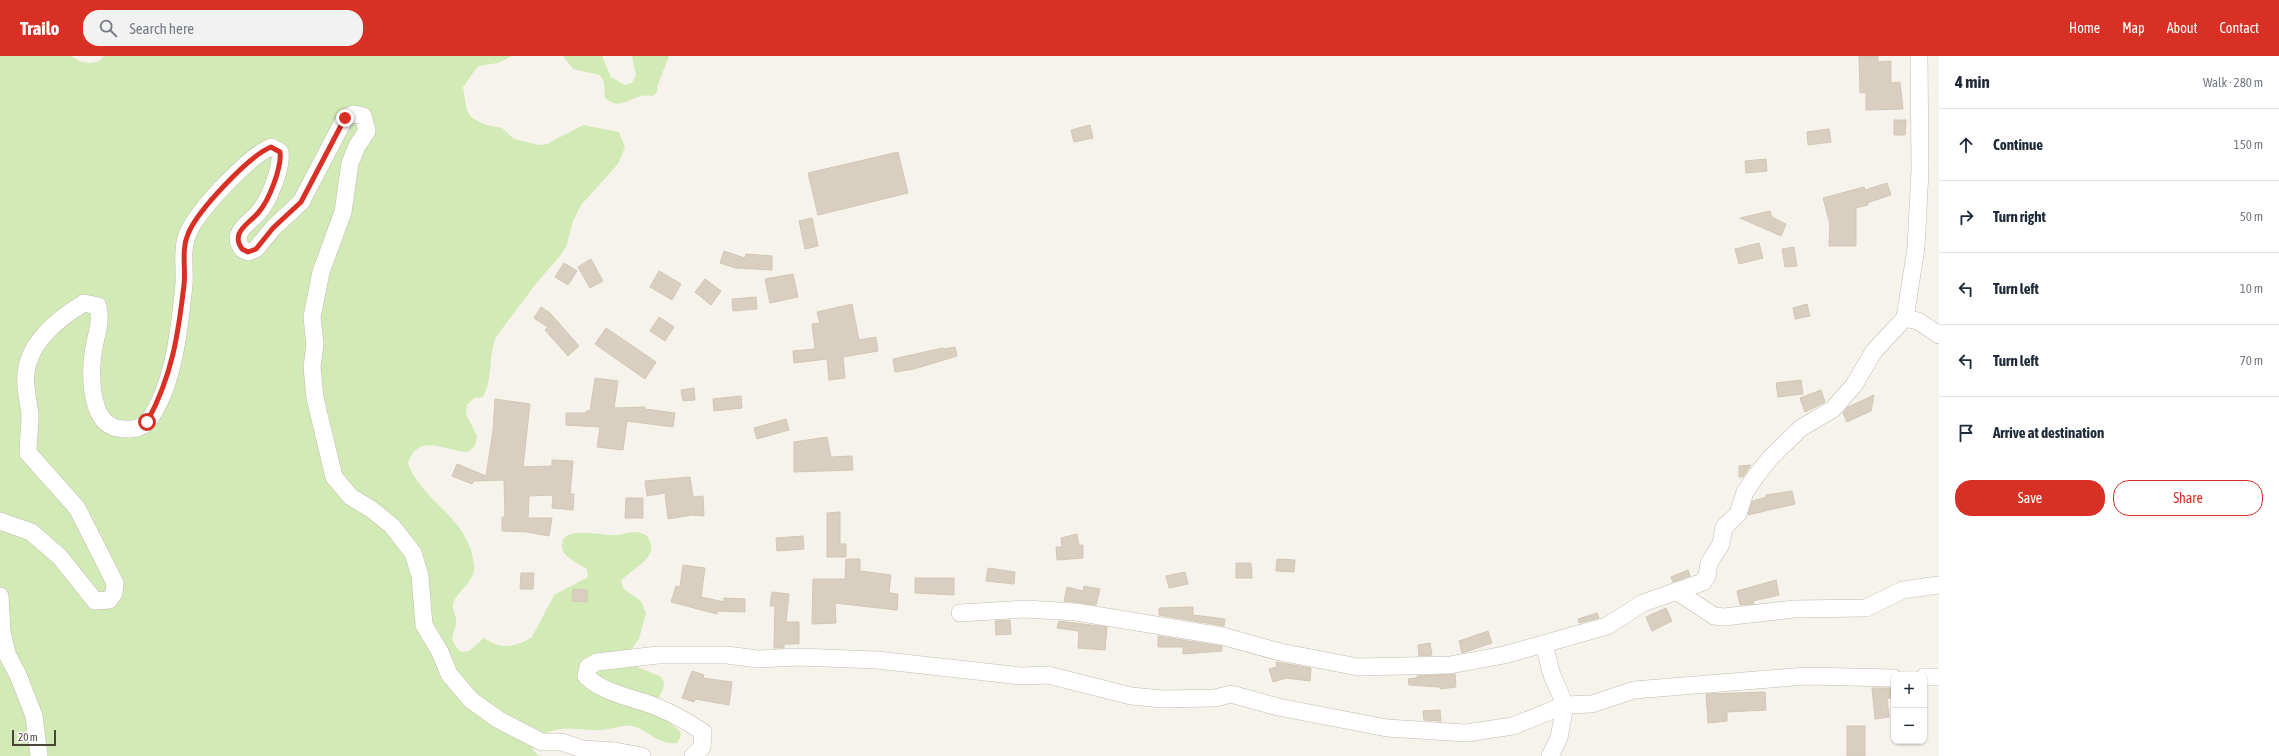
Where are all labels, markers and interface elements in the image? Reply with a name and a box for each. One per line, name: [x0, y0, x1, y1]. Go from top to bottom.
search box: [83, 10, 363, 46]
text: Trailo: [20, 17, 59, 39]
icon: search: [97, 17, 119, 39]
text: Search here: [129, 20, 194, 37]
text: Home: [2069, 20, 2100, 36]
text: Map: [2122, 20, 2145, 36]
text: About: [2167, 20, 2198, 36]
text: Contact: [2220, 20, 2259, 36]
text: 4 min: [1955, 72, 1990, 92]
text: Walk · 280 m: [2203, 75, 2263, 90]
route end: [336, 109, 354, 127]
icon: ahead: [1955, 134, 1977, 156]
text: Continue: [1993, 136, 2043, 153]
text: 150 m: [2234, 137, 2263, 152]
icon: right: [1955, 206, 1977, 228]
text: Turn right: [1993, 208, 2046, 225]
text: 50 m: [2240, 209, 2263, 224]
icon: left: [1955, 278, 1977, 300]
text: Turn left: [1993, 280, 2039, 297]
text: 10 m: [2240, 281, 2263, 296]
icon: left: [1955, 350, 1977, 372]
text: Turn left: [1993, 352, 2039, 369]
text: 70 m: [2240, 353, 2263, 368]
route start: [138, 413, 156, 431]
icon: arrive: [1955, 422, 1977, 444]
text: Arrive at destination: [1993, 424, 2104, 441]
button: Save: [1955, 480, 2105, 516]
button: Share: [2113, 480, 2263, 516]
map controls: [1891, 672, 1927, 744]
button: +: [1891, 672, 1927, 708]
button: −: [1891, 708, 1927, 744]
scale bar: [12, 728, 56, 747]
text: 20 m: [18, 731, 38, 743]

